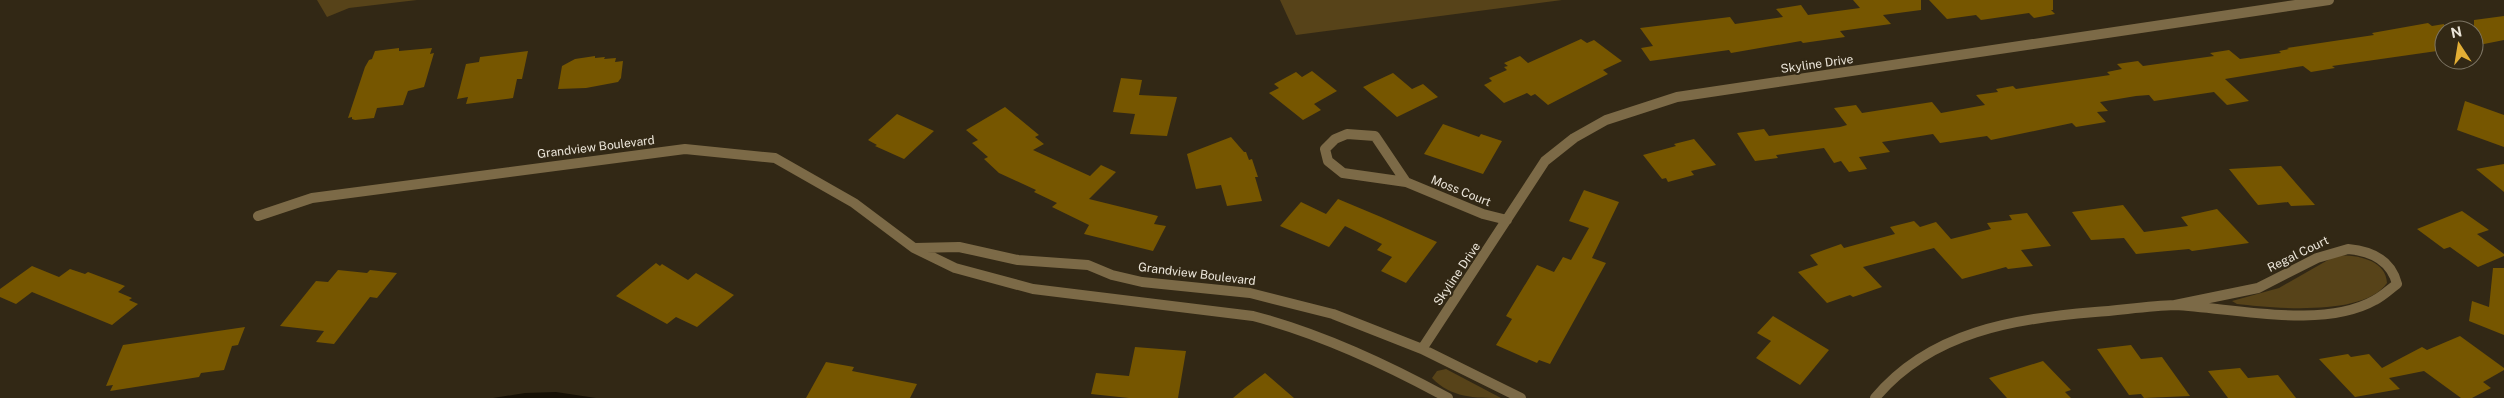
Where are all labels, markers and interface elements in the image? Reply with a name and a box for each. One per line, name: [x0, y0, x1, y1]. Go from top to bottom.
north arrow: [2434, 20, 2484, 70]
text: N: [2449, 23, 2463, 41]
street label: Skyline Drive: [1780, 52, 1854, 76]
street label: Grandview Boulevard: [537, 133, 655, 161]
street label: Moss Court: [1429, 173, 1493, 210]
street label: Regal Court: [2265, 233, 2331, 275]
street label: Skyline Drive: [1431, 240, 1483, 308]
street label: Grandview Boulevard: [1138, 260, 1256, 288]

